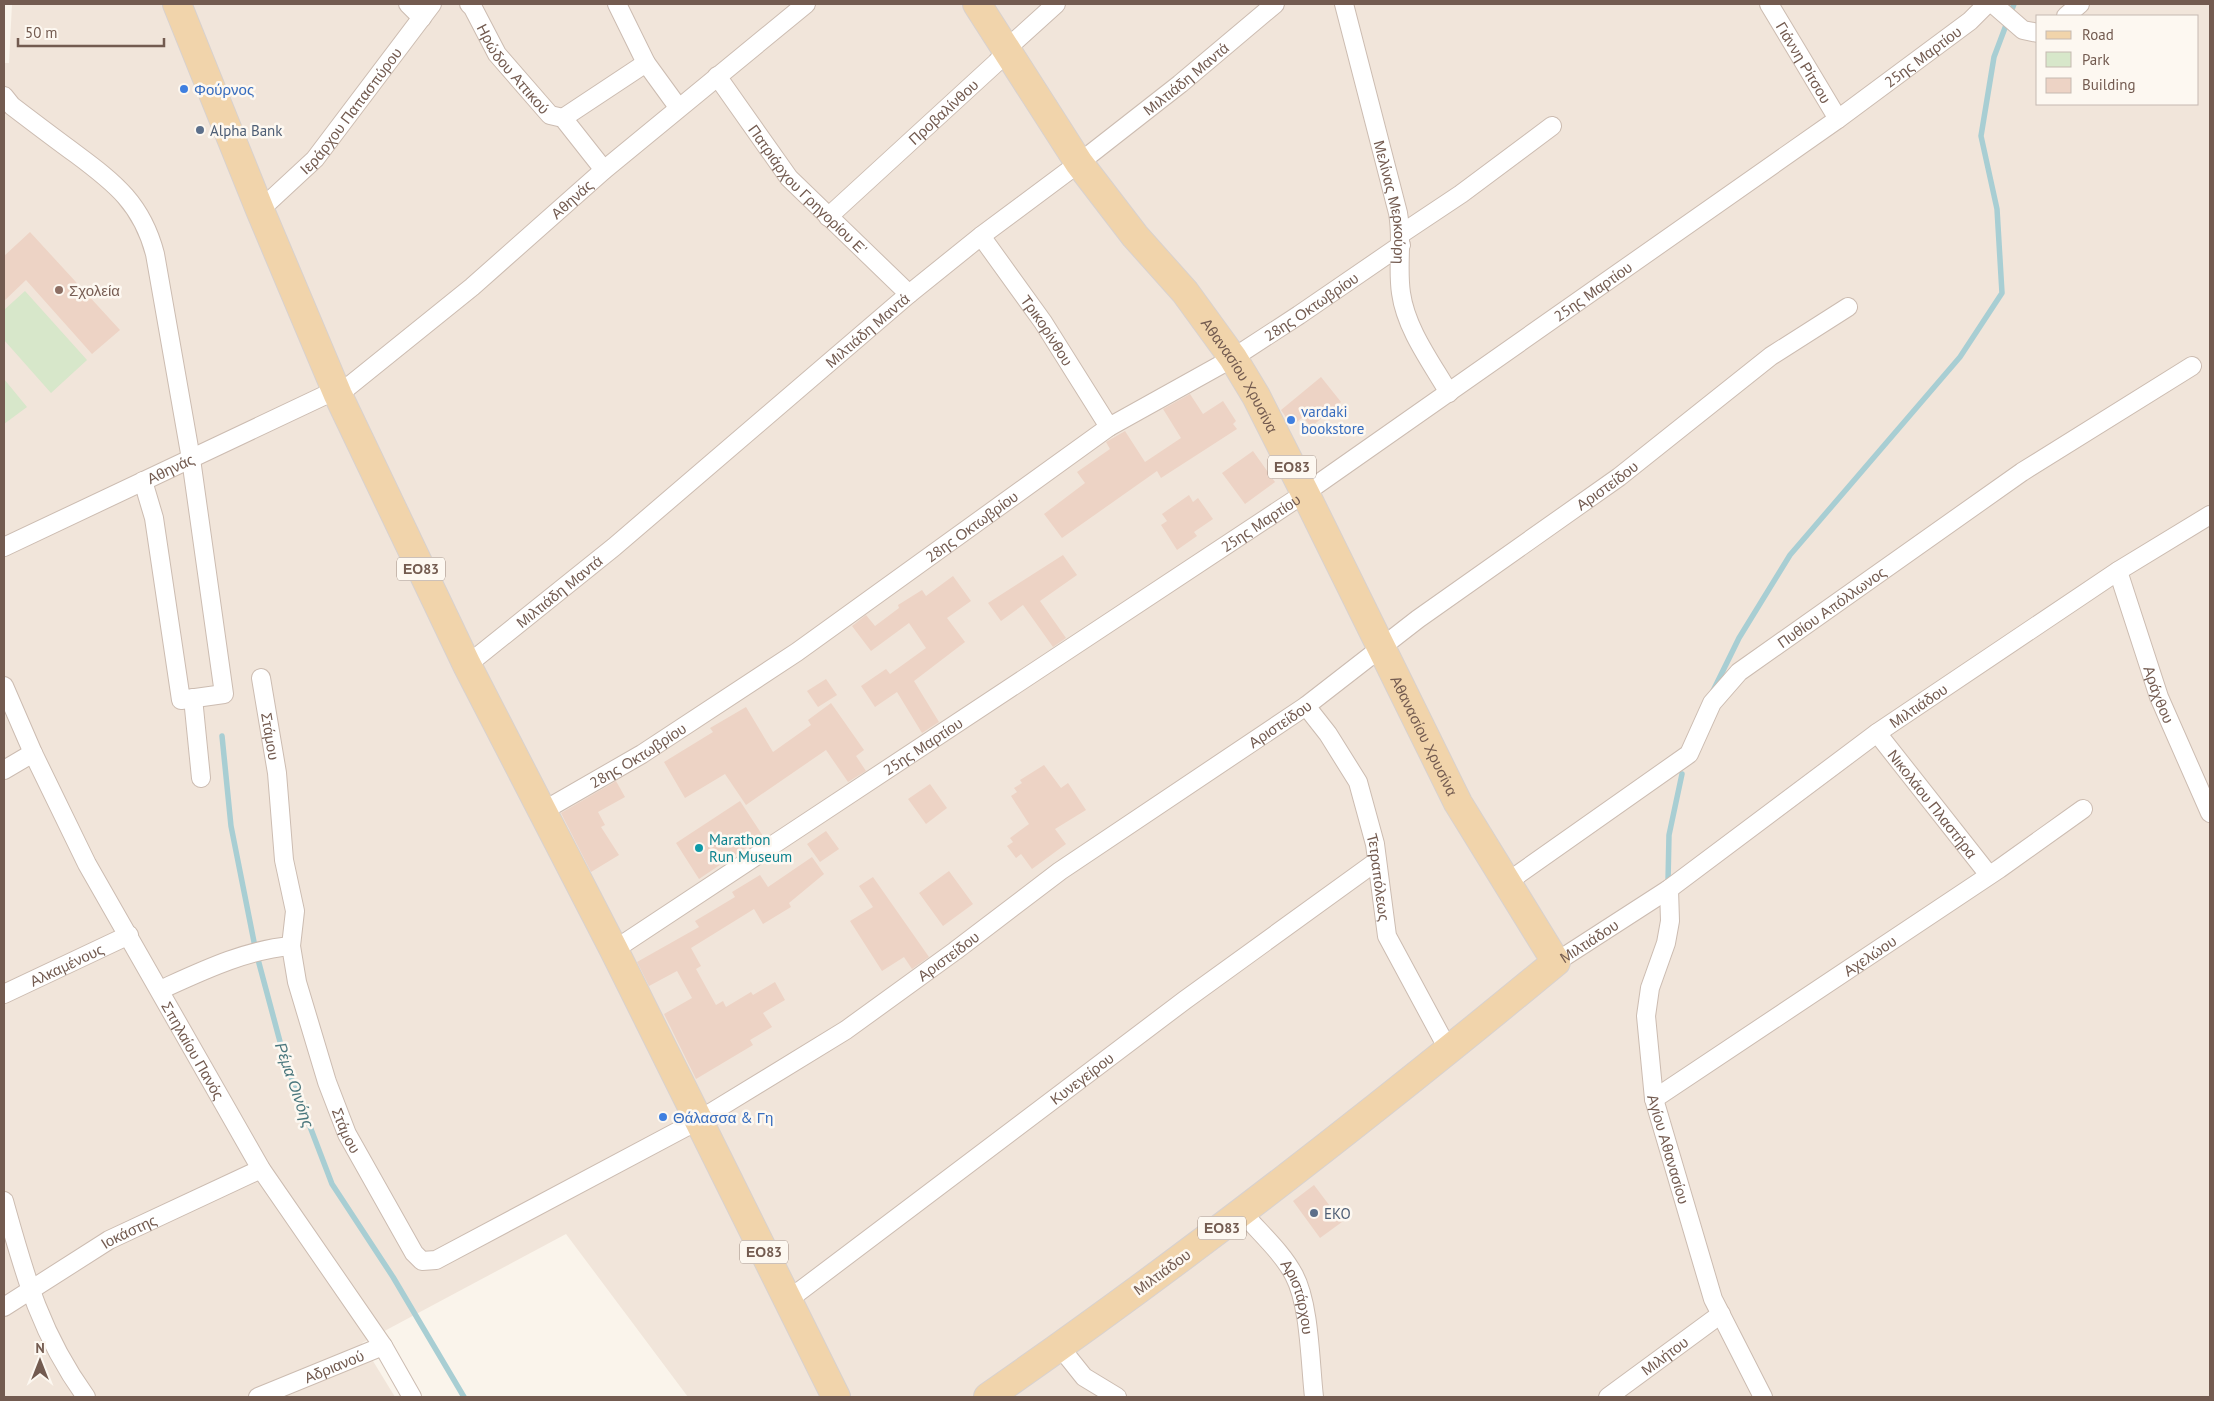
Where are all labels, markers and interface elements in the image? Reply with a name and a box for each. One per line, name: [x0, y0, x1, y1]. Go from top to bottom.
scale bar: [18, 15, 164, 47]
legend: [2036, 15, 2199, 105]
street label: Γιάννη Ρίτσου: [1772, 18, 1836, 107]
street label: Ηρώδου Αττικού: [473, 20, 554, 118]
street label: 25ης Μαρτίου: [1880, 21, 1965, 91]
text: 50 m: [25, 23, 58, 42]
text: Road: [2082, 25, 2114, 44]
street label: Μιλτιάδη Μαντά: [1139, 38, 1233, 119]
street label: Ιεράρχου Παπασπύρου: [296, 43, 406, 178]
text: Park: [2082, 50, 2110, 69]
street label: Προβαλίνθου: [904, 75, 982, 148]
text: Building: [2082, 75, 2136, 94]
place label: Φούρνος: [194, 80, 254, 99]
marker: Φούρνος: [178, 83, 190, 95]
place label: Alpha Bank: [210, 121, 283, 140]
street label: Πατριάρχου Γρηγορίου Ε': [745, 121, 872, 258]
marker: Alpha Bank: [194, 124, 206, 136]
street label: Μελίνας Μερκούρη: [1370, 138, 1410, 264]
street label: Αθηνάς: [546, 175, 597, 223]
street label: 25ης Μαρτίου: [1550, 257, 1636, 325]
street label: 28ης Οκτωβρίου: [1260, 268, 1362, 345]
place label: Σχολεία: [69, 281, 120, 300]
marker: Σχολεία: [53, 284, 65, 296]
street label: Μιλτιάδη Μαντά: [821, 288, 913, 371]
street label: Τρικορίνθου: [1017, 291, 1077, 369]
street label: Αθανασίου Χρυσίνα: [1197, 314, 1283, 436]
place label: vardaki bookstore: [1301, 402, 1364, 438]
marker: vardaki bookstore: [1285, 414, 1297, 426]
street label: Αθηνάς: [144, 449, 197, 488]
road number: ΕΟ83: [1268, 456, 1316, 478]
street label: Αριστείδου: [1572, 456, 1642, 514]
street label: 28ης Οκτωβρίου: [922, 486, 1022, 566]
street label: 25ης Μαρτίου: [1217, 489, 1304, 556]
street label: Μιλτιάδη Μαντά: [512, 551, 606, 631]
road number: ΕΟ83: [397, 558, 445, 580]
street label: Πυθίου Απόλλωνος: [1773, 562, 1889, 652]
street label: Αράχθου: [2140, 663, 2179, 726]
street label: Αθανασίου Χρυσίνα: [1387, 672, 1462, 799]
street label: Μιλτιάδου: [1885, 679, 1951, 732]
street label: Αριστείδου: [1244, 696, 1315, 752]
street label: Στάμου: [257, 711, 284, 761]
street label: 25ης Μαρτίου: [879, 713, 966, 779]
street label: 28ης Οκτωβρίου: [586, 718, 689, 792]
street label: Νικολάου Πλαστήρα: [1884, 745, 1982, 862]
place label: Marathon Run Museum: [709, 830, 792, 866]
street label: Τετραπόλεως: [1363, 831, 1394, 922]
marker: Marathon Run Museum: [693, 842, 705, 854]
street label: Μιλτιάδου: [1556, 915, 1622, 967]
street label: Αριστείδου: [913, 927, 983, 985]
street label: Αχελώου: [1839, 931, 1900, 980]
street label: Αλκαμένους: [26, 939, 107, 990]
street label: Σπηλαίου Πανός: [158, 998, 229, 1103]
water label: Ρέμα Οινόης: [271, 1040, 319, 1131]
street label: Κυνεγείρου: [1046, 1048, 1117, 1108]
street label: Αγίου Αθανασίου: [1644, 1092, 1694, 1206]
street label: Στάμου: [328, 1105, 365, 1156]
place label: Θάλασσα & Γη: [673, 1108, 773, 1127]
marker: Θάλασσα & Γη: [657, 1111, 669, 1123]
place label: EKO: [1324, 1204, 1351, 1223]
marker: EKO: [1308, 1207, 1320, 1219]
street label: Ιοκάστης: [97, 1210, 159, 1252]
road number: ΕΟ83: [1198, 1216, 1246, 1240]
road number: ΕΟ83: [740, 1240, 788, 1264]
street label: Μιλτιάδου: [1130, 1245, 1194, 1299]
street label: Αριστάρχου: [1277, 1255, 1318, 1335]
street label: Μιλήτου: [1637, 1332, 1692, 1379]
north arrow: [15, 1336, 65, 1386]
text: N: [35, 1339, 45, 1357]
street label: Αδριανού: [301, 1345, 367, 1387]

